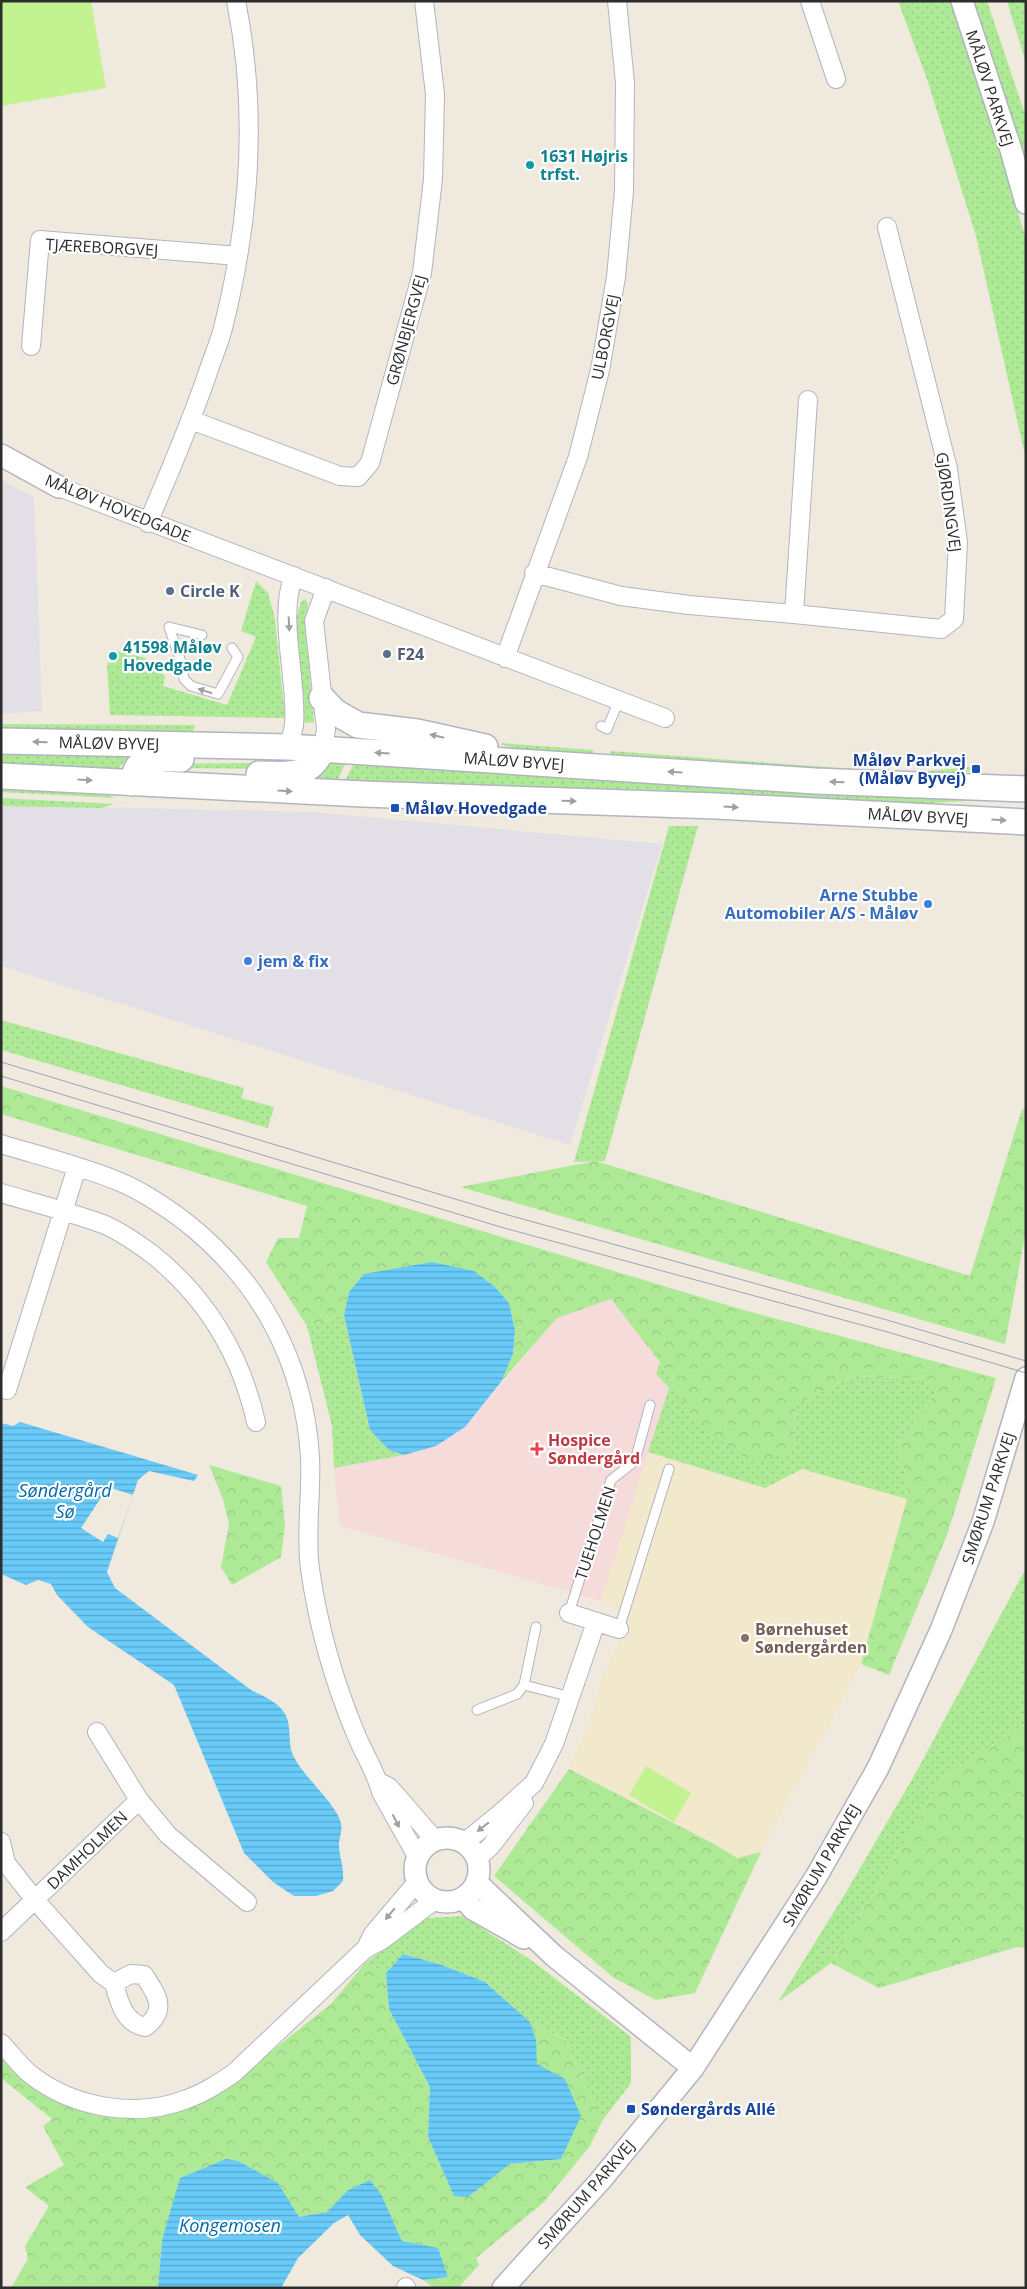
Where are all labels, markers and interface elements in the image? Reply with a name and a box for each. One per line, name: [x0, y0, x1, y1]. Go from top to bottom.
street label: MÅLØV PARKVEJ: [961, 27, 1019, 149]
place label: 1631 Højris trfst.: [540, 145, 628, 185]
marker: 1631 Højris trfst.: [524, 159, 536, 171]
street label: TJÆREBORGVEJ: [45, 233, 159, 261]
street label: GRØNBJERGVEJ: [381, 272, 431, 388]
street label: ULBORGVEJ: [586, 292, 624, 382]
street label: GJØRDINGVEJ: [931, 451, 967, 553]
street label: MÅLØV HOVEDGADE: [42, 469, 194, 547]
place label: Circle K: [180, 580, 240, 602]
marker: Circle K: [164, 585, 176, 597]
one-way arrow: [285, 616, 293, 632]
place label: 41598 Måløv Hovedgade: [123, 636, 222, 676]
place label: F24: [397, 643, 424, 665]
marker: F24: [381, 648, 393, 660]
marker: 41598 Måløv Hovedgade: [107, 650, 119, 662]
one-way arrow: [197, 686, 212, 694]
street label: MÅLØV BYVEJ: [58, 731, 160, 755]
one-way arrow: [429, 732, 445, 740]
one-way arrow: [32, 738, 48, 746]
street label: MÅLØV BYVEJ: [463, 747, 565, 775]
one-way arrow: [374, 748, 390, 756]
place label: Måløv Parkvej (Måløv Byvej): [853, 749, 966, 789]
marker: Måløv Parkvej (Måløv Byvej): [970, 763, 982, 775]
one-way arrow: [667, 767, 683, 775]
one-way arrow: [77, 777, 93, 785]
one-way arrow: [829, 777, 845, 785]
one-way arrow: [278, 787, 294, 795]
place label: Måløv Hovedgade: [405, 797, 547, 819]
one-way arrow: [561, 797, 577, 805]
marker: Måløv Hovedgade: [389, 802, 401, 814]
street label: MÅLØV BYVEJ: [867, 802, 969, 830]
one-way arrow: [723, 803, 739, 811]
one-way arrow: [991, 817, 1007, 825]
place label: Arne Stubbe Automobiler A/S - Måløv: [725, 884, 919, 924]
marker: Arne Stubbe Automobiler A/S - Måløv: [922, 898, 934, 910]
place label: jem & fix: [256, 950, 329, 972]
marker: jem & fix: [242, 955, 254, 967]
place label: Hospice Søndergård: [548, 1429, 640, 1469]
street label: SMØRUM PARKVEJ: [956, 1429, 1020, 1567]
marker: Hospice Søndergård: [530, 1442, 544, 1456]
water label: Søndergård Sø: [18, 1478, 112, 1523]
street label: TUEHOLMEN: [570, 1483, 620, 1583]
place label: Børnehuset Søndergården: [755, 1618, 867, 1658]
marker: Børnehuset Søndergården: [739, 1632, 751, 1644]
street label: SMØRUM PARKVEJ: [777, 1800, 865, 1930]
street label: DAMHOLMEN: [42, 1806, 132, 1894]
one-way arrow: [392, 1813, 400, 1828]
one-way arrow: [477, 1821, 490, 1832]
one-way arrow: [384, 1908, 395, 1921]
place label: Søndergårds Allé: [641, 2098, 776, 2120]
marker: Søndergårds Allé: [625, 2103, 637, 2115]
street label: SMØRUM PARKVEJ: [532, 2135, 640, 2253]
water label: Kongemosen: [179, 2213, 281, 2237]

